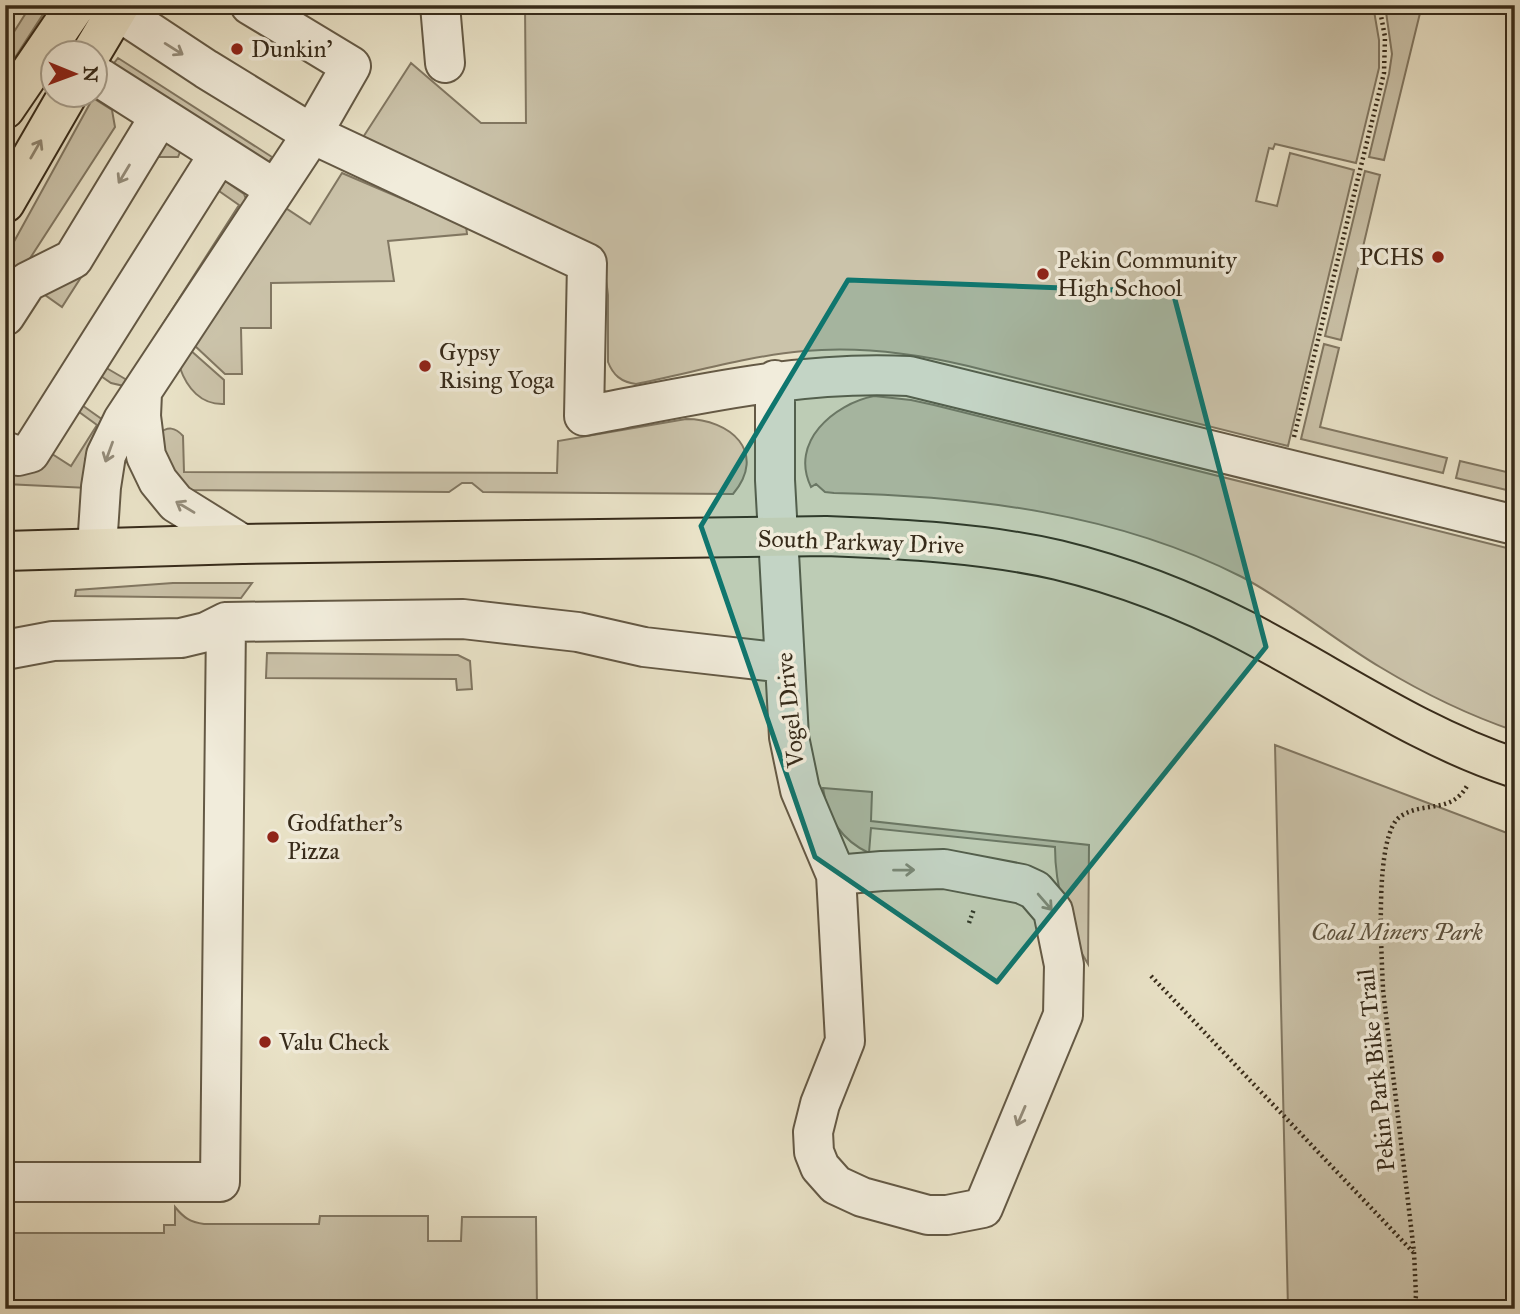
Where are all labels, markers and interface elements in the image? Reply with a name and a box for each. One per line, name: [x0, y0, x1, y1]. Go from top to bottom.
place label: Dunkin': [251, 34, 332, 64]
north arrow: [38, 38, 108, 108]
marker: Dunkin': [229, 41, 245, 57]
one-way arrow: [163, 42, 183, 56]
text: N: [79, 66, 102, 83]
one-way arrow: [30, 139, 44, 159]
one-way arrow: [117, 164, 131, 184]
place label: PCHS: [1359, 242, 1424, 272]
place label: Pekin Community High School: [1057, 245, 1237, 303]
marker: PCHS: [1430, 249, 1446, 265]
marker: Pekin Community High School: [1035, 266, 1051, 282]
place label: Gypsy Rising Yoga: [439, 337, 555, 395]
marker: Gypsy Rising Yoga: [417, 358, 433, 374]
one-way arrow: [101, 441, 114, 462]
one-way arrow: [175, 500, 195, 514]
street label: South Parkway Drive: [757, 523, 965, 561]
street label: Vogel Drive: [769, 651, 811, 770]
place label: Godfather's Pizza: [287, 808, 403, 866]
marker: Godfather's Pizza: [265, 829, 281, 845]
one-way arrow: [893, 863, 916, 877]
one-way arrow: [1037, 892, 1053, 910]
park label: Coal Miners Park: [1311, 917, 1483, 947]
street label: Pekin Park Bike Trail: [1350, 966, 1402, 1173]
place label: Valu Check: [278, 1027, 390, 1057]
marker: Valu Check: [257, 1034, 273, 1050]
one-way arrow: [1014, 1105, 1027, 1127]

